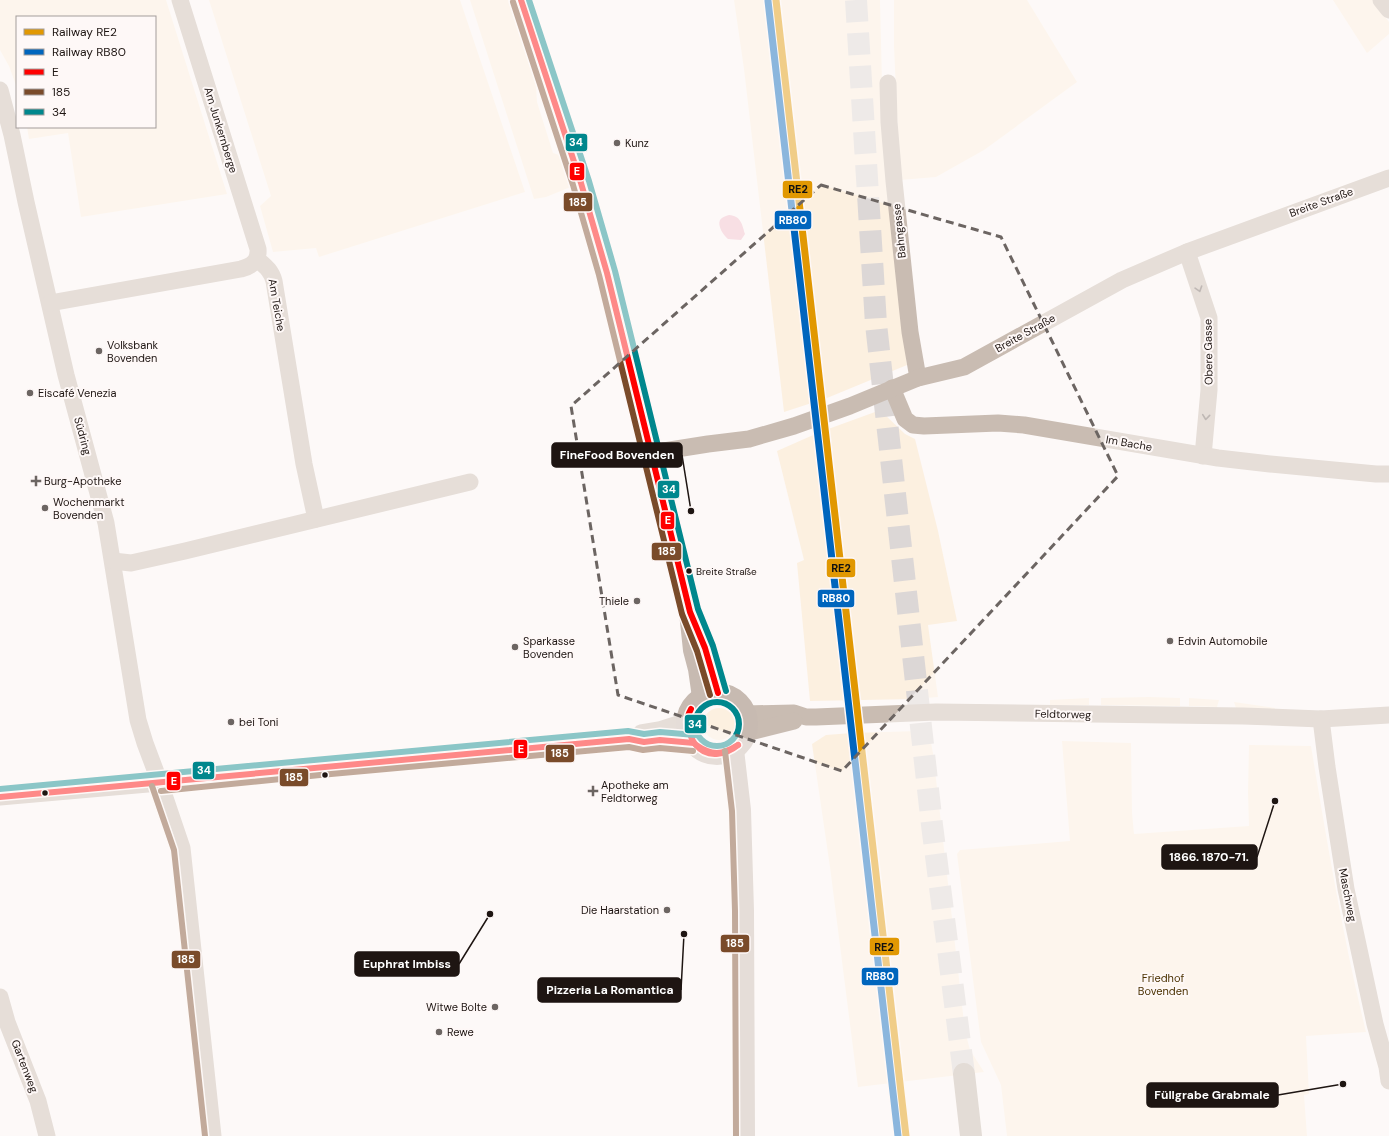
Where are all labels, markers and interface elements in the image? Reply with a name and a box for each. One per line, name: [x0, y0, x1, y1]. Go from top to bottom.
legend: [16, 16, 156, 128]
text: Railway RE2: [52, 24, 117, 40]
text: Railway RB80: [52, 44, 126, 60]
text: E: [52, 64, 59, 80]
text: 185: [52, 84, 70, 100]
street label: Am Junkernberge: [201, 85, 241, 175]
text: 34: [52, 104, 66, 120]
line badge: 34: [565, 133, 588, 152]
text: 34: [569, 135, 583, 149]
place label: Kunz: [625, 136, 649, 150]
marker: Kunz: [612, 138, 622, 148]
line badge: E: [569, 162, 585, 181]
text: E: [574, 164, 580, 178]
line badge: RE2: [782, 180, 813, 199]
text: RE2: [788, 182, 808, 196]
street label: Breite Straße: [1287, 184, 1355, 220]
line badge: 185: [563, 192, 593, 212]
text: 185: [569, 195, 587, 209]
street label: Bahngasse: [889, 203, 909, 259]
line badge: RB80: [774, 210, 812, 230]
text: RB80: [779, 213, 808, 227]
street label: Am Teiche: [266, 278, 288, 332]
one-way arrow: [1194, 285, 1203, 292]
street label: Breite Straße: [992, 311, 1058, 355]
street label: Obere Gasse: [1200, 319, 1216, 385]
place label: Volksbank Bovenden: [107, 338, 159, 365]
marker: Volksbank Bovenden: [94, 346, 104, 356]
place label: Eiscafé Venezia: [38, 386, 116, 400]
marker: Eiscafé Venezia: [25, 388, 35, 398]
one-way arrow: [1202, 414, 1211, 420]
street label: Südring: [71, 415, 95, 457]
street label: Im Bache: [1105, 432, 1153, 454]
callout: FineFood Bovenden: [552, 443, 682, 467]
text: FineFood Bovenden: [560, 447, 674, 463]
place label: Burg-Apotheke: [44, 474, 121, 488]
marker: Burg-Apotheke: [31, 476, 41, 486]
line badge: 34: [657, 480, 680, 499]
text: 34: [662, 482, 676, 496]
place label: Wochenmarkt Bovenden: [53, 495, 125, 522]
marker: Wochenmarkt Bovenden: [40, 503, 50, 513]
line badge: E: [660, 511, 675, 530]
text: E: [665, 513, 671, 527]
line badge: 185: [651, 542, 682, 561]
text: 185: [658, 544, 676, 558]
line badge: RE2: [826, 558, 856, 578]
text: RE2: [831, 561, 851, 575]
place label: Breite Straße: [696, 565, 757, 578]
marker: Breite Straße: [684, 566, 694, 576]
line badge: RB80: [817, 589, 855, 608]
text: RB80: [822, 591, 851, 605]
place label: Thiele: [599, 594, 629, 608]
marker: Thiele: [632, 596, 642, 606]
place label: Sparkasse Bovenden: [523, 634, 575, 661]
place label: Edvin Automobile: [1178, 634, 1268, 648]
marker: Edvin Automobile: [1165, 636, 1175, 646]
marker: Sparkasse Bovenden: [510, 642, 520, 652]
street label: Feldtorweg: [1035, 707, 1091, 721]
line badge: 34: [684, 714, 707, 734]
place label: bei Toni: [239, 715, 278, 729]
marker: bei Toni: [226, 717, 236, 727]
text: 34: [688, 717, 702, 731]
line badge: E: [513, 739, 528, 759]
text: E: [518, 742, 524, 756]
line badge: 185: [545, 744, 575, 763]
text: 185: [551, 746, 569, 760]
line badge: 34: [192, 761, 215, 780]
text: 34: [197, 763, 211, 777]
line badge: 185: [279, 768, 309, 787]
text: 185: [285, 770, 303, 784]
unlabelled marker: [320, 770, 330, 780]
line badge: E: [166, 771, 181, 791]
text: E: [171, 774, 177, 788]
place label: Apotheke am Feldtorweg: [601, 778, 669, 805]
marker: Apotheke am Feldtorweg: [588, 786, 598, 796]
unlabelled marker: [40, 788, 50, 798]
callout: 1866. 1870-71.: [1162, 845, 1257, 869]
text: 1866. 1870-71.: [1169, 849, 1249, 865]
street label: Maschweg: [1336, 867, 1360, 923]
place label: Die Haarstation: [581, 903, 659, 917]
marker: Die Haarstation: [662, 905, 672, 915]
line badge: 185: [720, 934, 750, 953]
text: 185: [726, 936, 744, 950]
line badge: RE2: [869, 937, 900, 956]
text: RE2: [874, 940, 894, 954]
line badge: 185: [171, 950, 201, 969]
text: 185: [177, 952, 195, 966]
callout: Euphrat Imbiss: [355, 952, 459, 976]
text: Euphrat Imbiss: [363, 956, 451, 972]
line badge: RB80: [861, 967, 899, 986]
text: RB80: [866, 969, 895, 983]
park label: Friedhof Bovenden: [1138, 971, 1188, 998]
callout: Pizzeria La Romantica: [538, 978, 681, 1002]
text: Pizzeria La Romantica: [546, 982, 674, 998]
place label: Witwe Bolte: [426, 1000, 487, 1014]
marker: Witwe Bolte: [490, 1002, 500, 1012]
place label: Rewe: [447, 1025, 474, 1039]
marker: Rewe: [434, 1027, 444, 1037]
street label: Gartenweg: [8, 1038, 42, 1094]
callout: Füllgrabe Grabmale: [1147, 1083, 1278, 1107]
text: Füllgrabe Grabmale: [1154, 1087, 1270, 1103]

